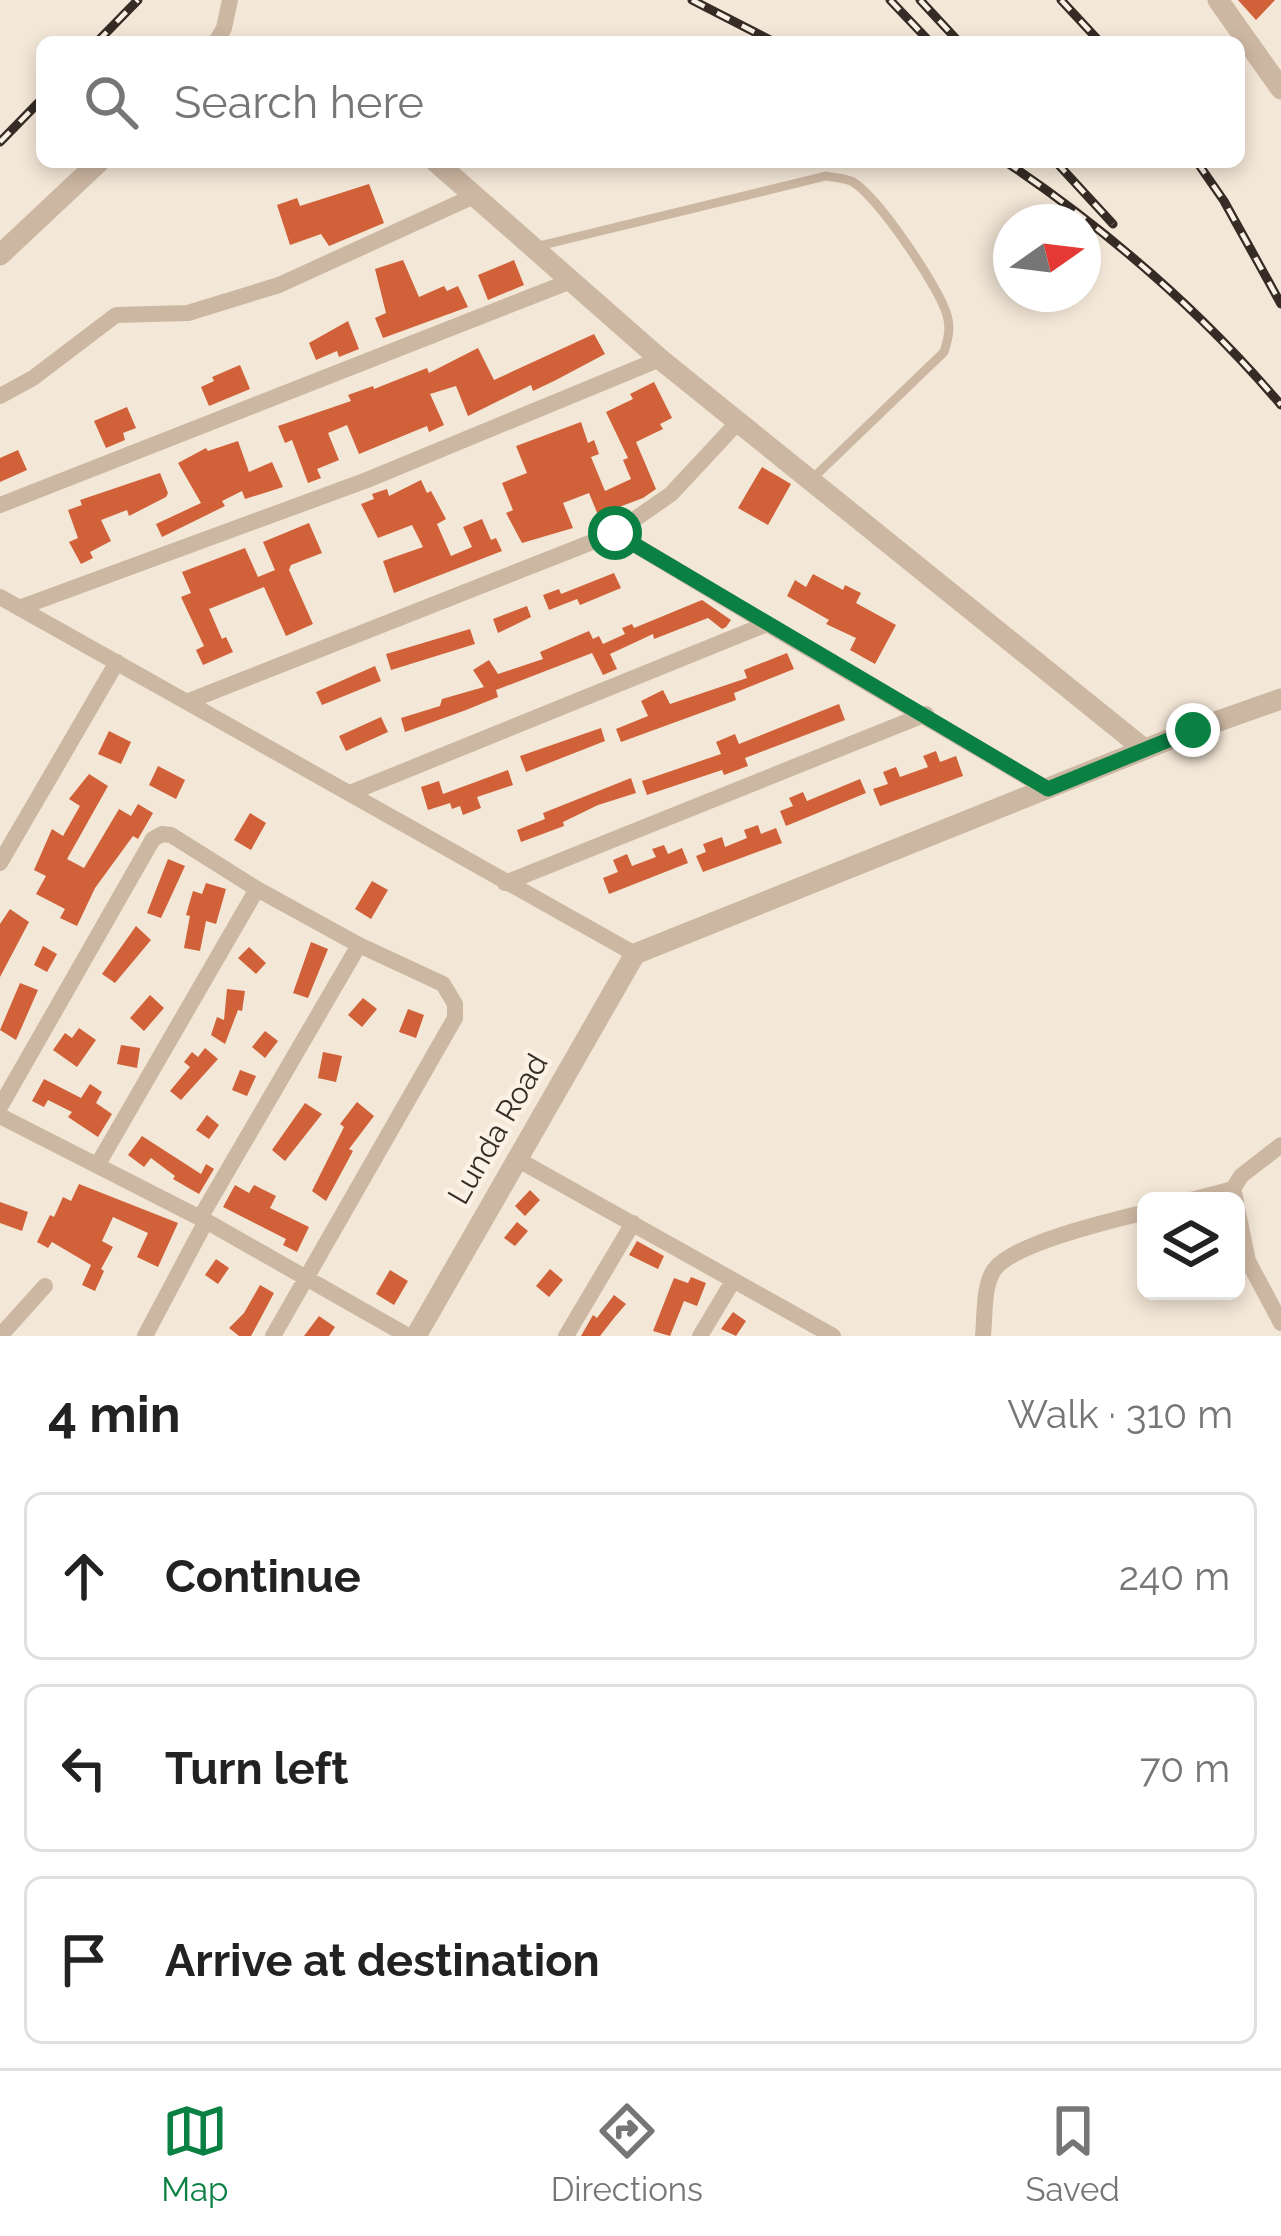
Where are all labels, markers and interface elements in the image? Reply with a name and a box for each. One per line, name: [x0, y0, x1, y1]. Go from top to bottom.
search box: [36, 36, 1245, 168]
icon: search: [78, 69, 144, 135]
text: Search here: [174, 76, 424, 129]
north arrow: [993, 204, 1101, 312]
route start: [588, 506, 642, 560]
route end: [1166, 703, 1220, 757]
street label: Lunda Road: [441, 1048, 555, 1210]
map controls: [1137, 1192, 1245, 1300]
button: layers: [1137, 1192, 1245, 1300]
text: 4 min: [48, 1384, 181, 1444]
text: Walk · 310 m: [1007, 1391, 1233, 1437]
icon: ahead: [51, 1543, 117, 1609]
text: Continue: [165, 1550, 361, 1603]
text: 240 m: [1119, 1553, 1230, 1599]
icon: left: [51, 1735, 117, 1801]
text: Turn left: [165, 1742, 348, 1795]
text: 70 m: [1140, 1745, 1230, 1791]
icon: arrive: [51, 1927, 117, 1993]
text: Arrive at destination: [165, 1934, 600, 1987]
tab: Map: [161, 2098, 228, 2209]
tab: Directions: [551, 2098, 703, 2209]
tab: Saved: [1025, 2098, 1120, 2209]

